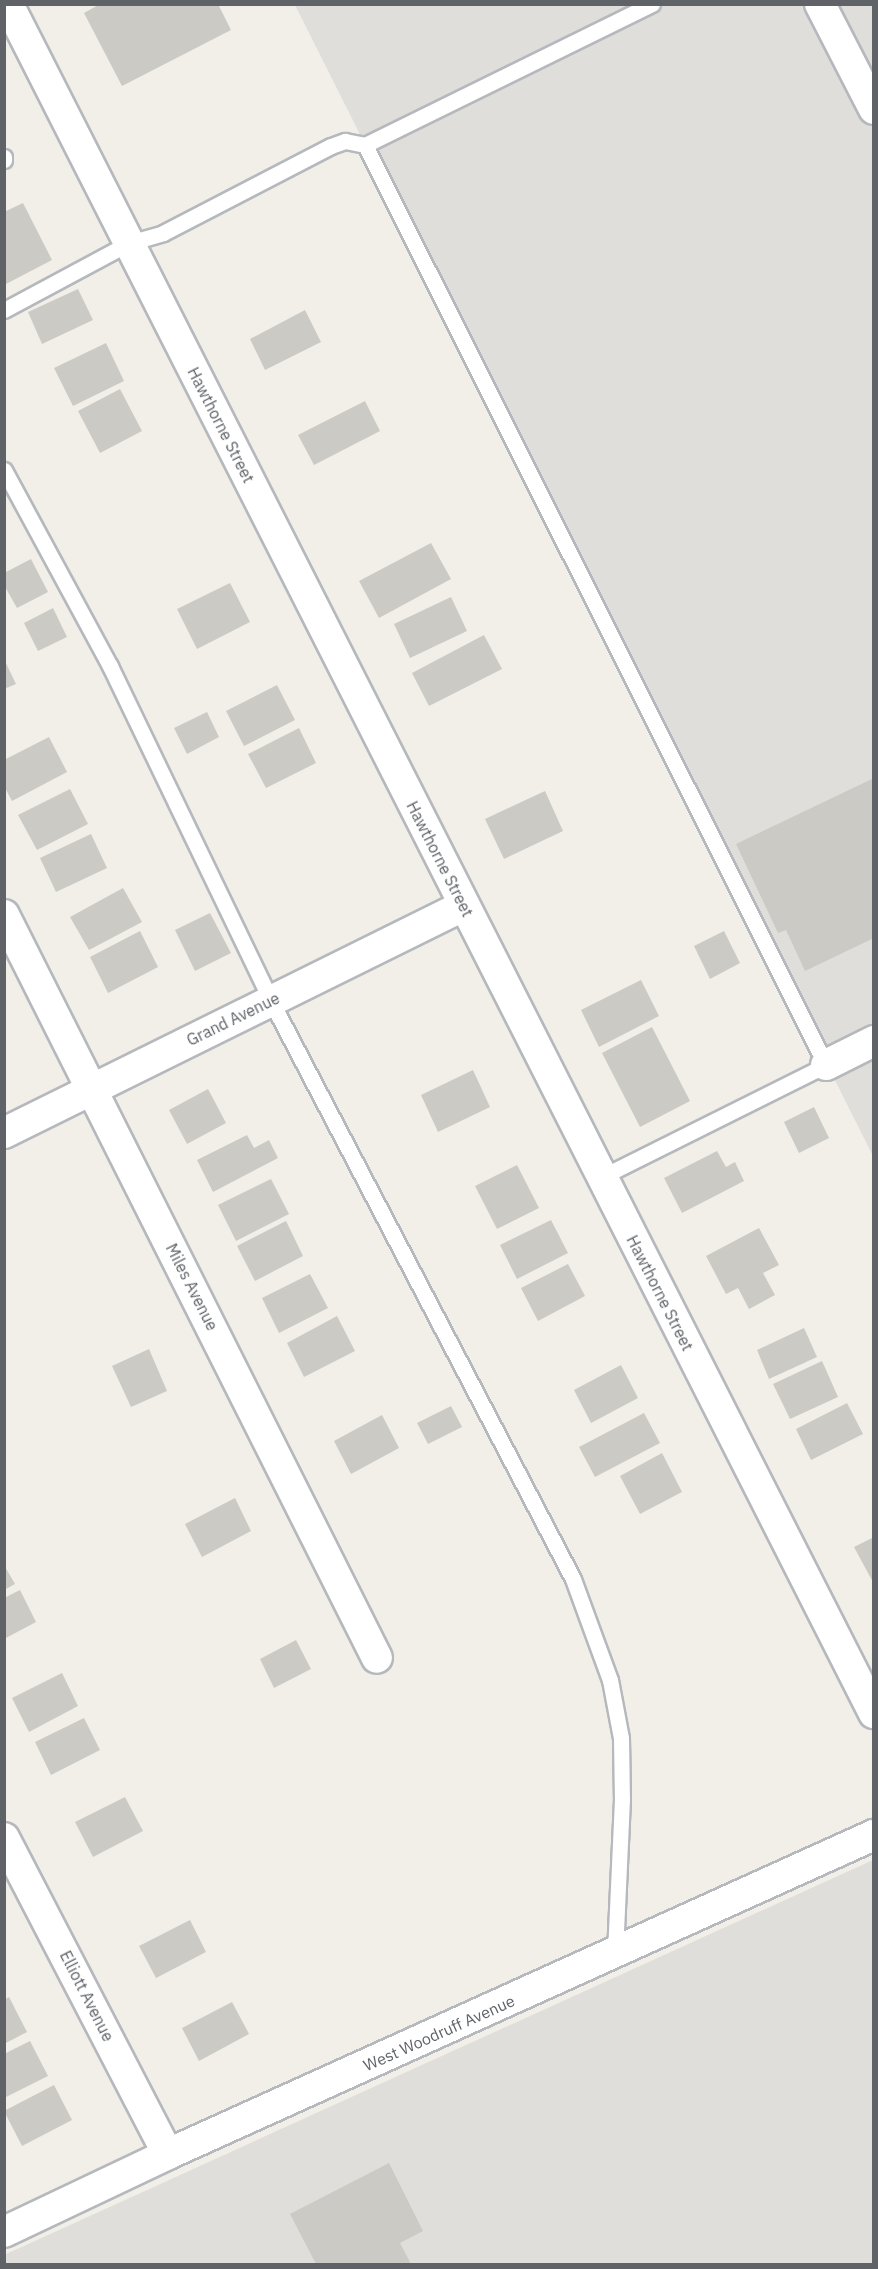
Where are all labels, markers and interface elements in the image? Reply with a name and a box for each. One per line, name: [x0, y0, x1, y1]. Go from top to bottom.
street label: Hawthorne Street: [184, 364, 258, 486]
street label: Hawthorne Street: [403, 798, 477, 920]
street label: Grand Avenue: [183, 988, 283, 1050]
street label: Hawthorne Street: [623, 1232, 697, 1354]
street label: Miles Avenue: [162, 1240, 222, 1334]
street label: Elliott Avenue: [56, 1947, 118, 2045]
street label: West Woodruff Avenue: [360, 1991, 518, 2075]

